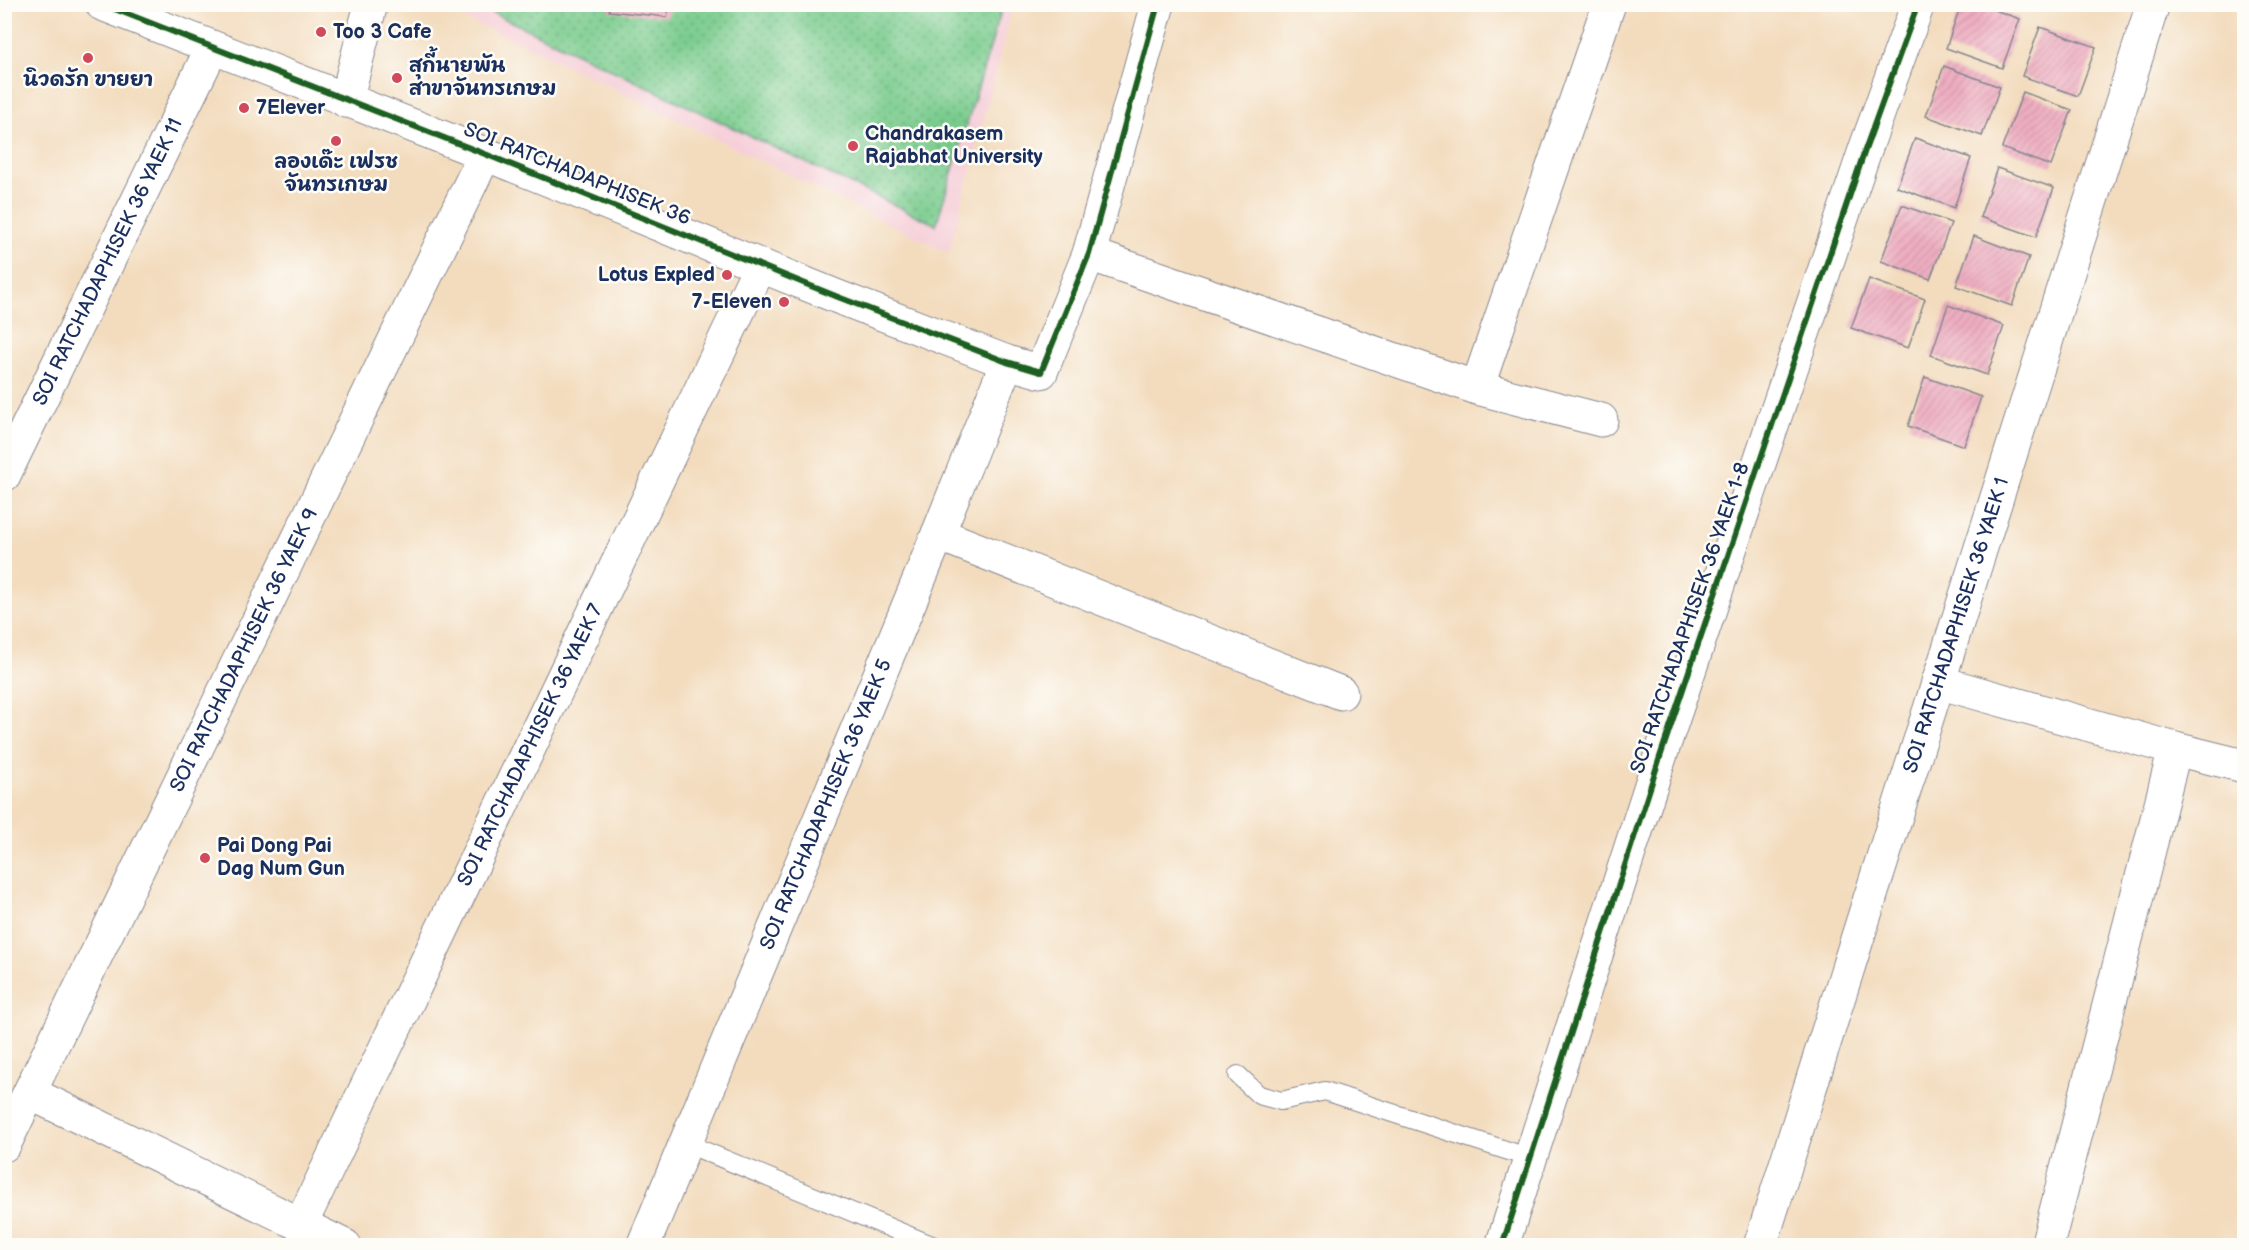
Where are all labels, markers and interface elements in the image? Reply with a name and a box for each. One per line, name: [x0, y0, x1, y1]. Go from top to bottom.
place label: Too 3 Cafe: [333, 20, 432, 44]
marker: Too 3 Cafe: [314, 25, 328, 39]
place label: สุกี้นายพัน สาขาจันทรเกษม: [409, 46, 556, 101]
marker: นิวดรัก ขายยา: [81, 51, 95, 65]
place label: นิวดรัก ขายยา: [23, 67, 153, 92]
marker: สุกี้นายพัน สาขาจันทรเกษม: [390, 71, 404, 85]
place label: 7Elever: [256, 96, 326, 120]
marker: 7Elever: [237, 101, 251, 115]
street label: SOI RATCHADAPHISEK 36 YAEK 11: [28, 114, 188, 409]
street label: SOI RATCHADAPHISEK 36: [460, 117, 694, 231]
place label: Chandrakasem Rajabhat University: [865, 122, 1044, 169]
marker: ลองเด๊ะ เฟรช จันทรเกษม: [329, 134, 343, 148]
marker: Chandrakasem Rajabhat University: [846, 139, 860, 153]
place label: ลองเด๊ะ เฟรช จันทรเกษม: [274, 148, 398, 197]
place label: Lotus Expled: [598, 263, 715, 287]
marker: Lotus Expled: [720, 268, 734, 282]
place label: 7-Eleven: [691, 290, 772, 314]
marker: 7-Eleven: [777, 295, 791, 309]
street label: SOI RATCHADAPHISEK 36 YAEK 1-8: [1625, 459, 1755, 777]
street label: SOI RATCHADAPHISEK 36 YAEK 1: [1898, 475, 2014, 776]
street label: SOI RATCHADAPHISEK 36 YAEK 9: [165, 504, 323, 796]
street label: SOI RATCHADAPHISEK 36 YAEK 7: [453, 600, 608, 890]
street label: SOI RATCHADAPHISEK 36 YAEK 5: [755, 656, 897, 953]
place label: Pai Dong Pai Dag Num Gun: [217, 834, 345, 881]
marker: Pai Dong Pai Dag Num Gun: [198, 851, 212, 865]

